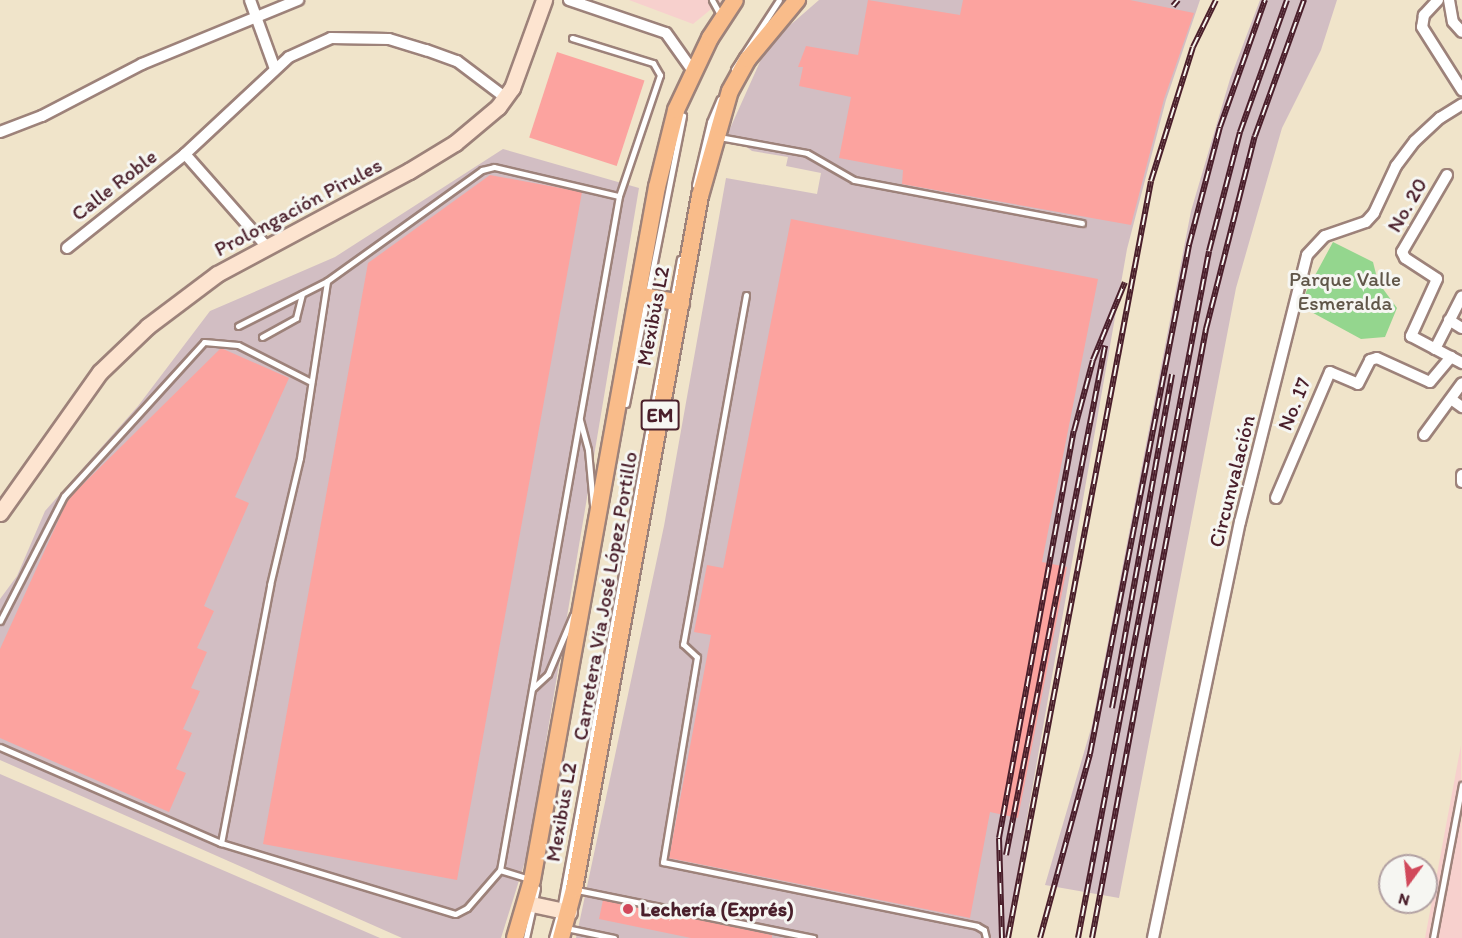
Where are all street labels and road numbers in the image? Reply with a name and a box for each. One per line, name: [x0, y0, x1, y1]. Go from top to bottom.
street label: Calle Roble: [66, 144, 162, 226]
street label: Prolongación Pirules: [210, 152, 386, 262]
street label: No. 20: [1381, 173, 1433, 237]
street label: Mexibús L2: [631, 264, 675, 368]
street label: No. 17: [1272, 374, 1316, 434]
road number: EM: [640, 398, 680, 432]
street label: Circunvalación: [1203, 412, 1261, 550]
street label: Carretera Vía José López Portillo: [567, 449, 643, 743]
street label: Mexibús L2: [540, 760, 582, 864]

